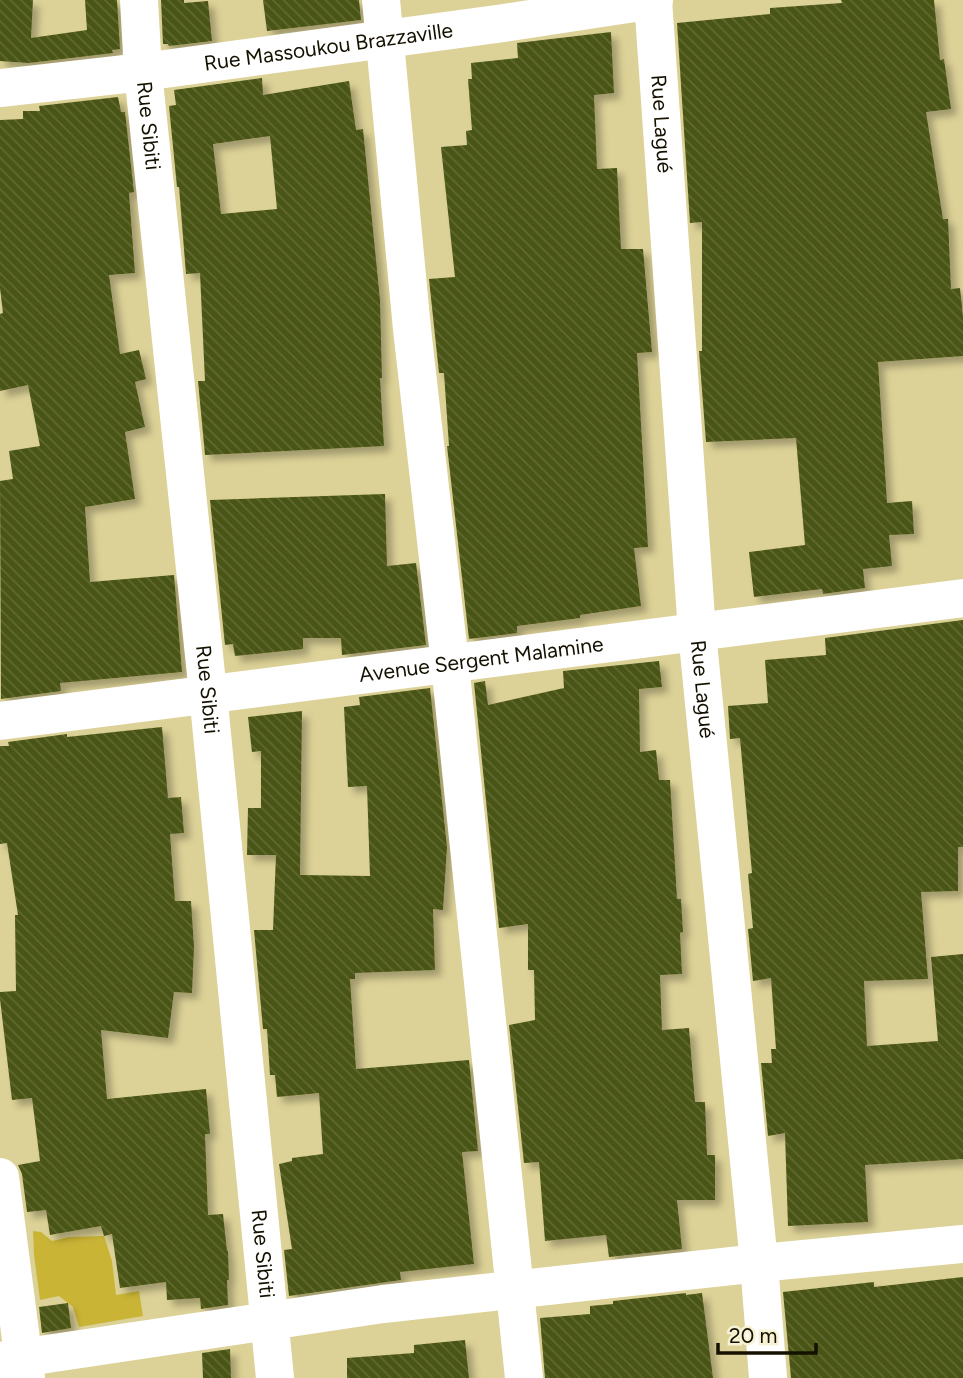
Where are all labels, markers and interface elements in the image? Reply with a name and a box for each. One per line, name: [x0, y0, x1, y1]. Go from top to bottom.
street label: Rue Massoukou Brazzaville: [202, 17, 454, 76]
street label: Rue Lagué: [646, 74, 678, 174]
street label: Rue Sibiti: [132, 80, 166, 171]
street label: Avenue Sergent Malamine: [357, 631, 605, 687]
street label: Rue Lagué: [686, 639, 720, 739]
street label: Rue Sibiti: [191, 644, 225, 735]
street label: Rue Sibiti: [247, 1208, 280, 1299]
scale bar: [718, 1312, 816, 1356]
text: 20 m: [729, 1323, 777, 1348]

